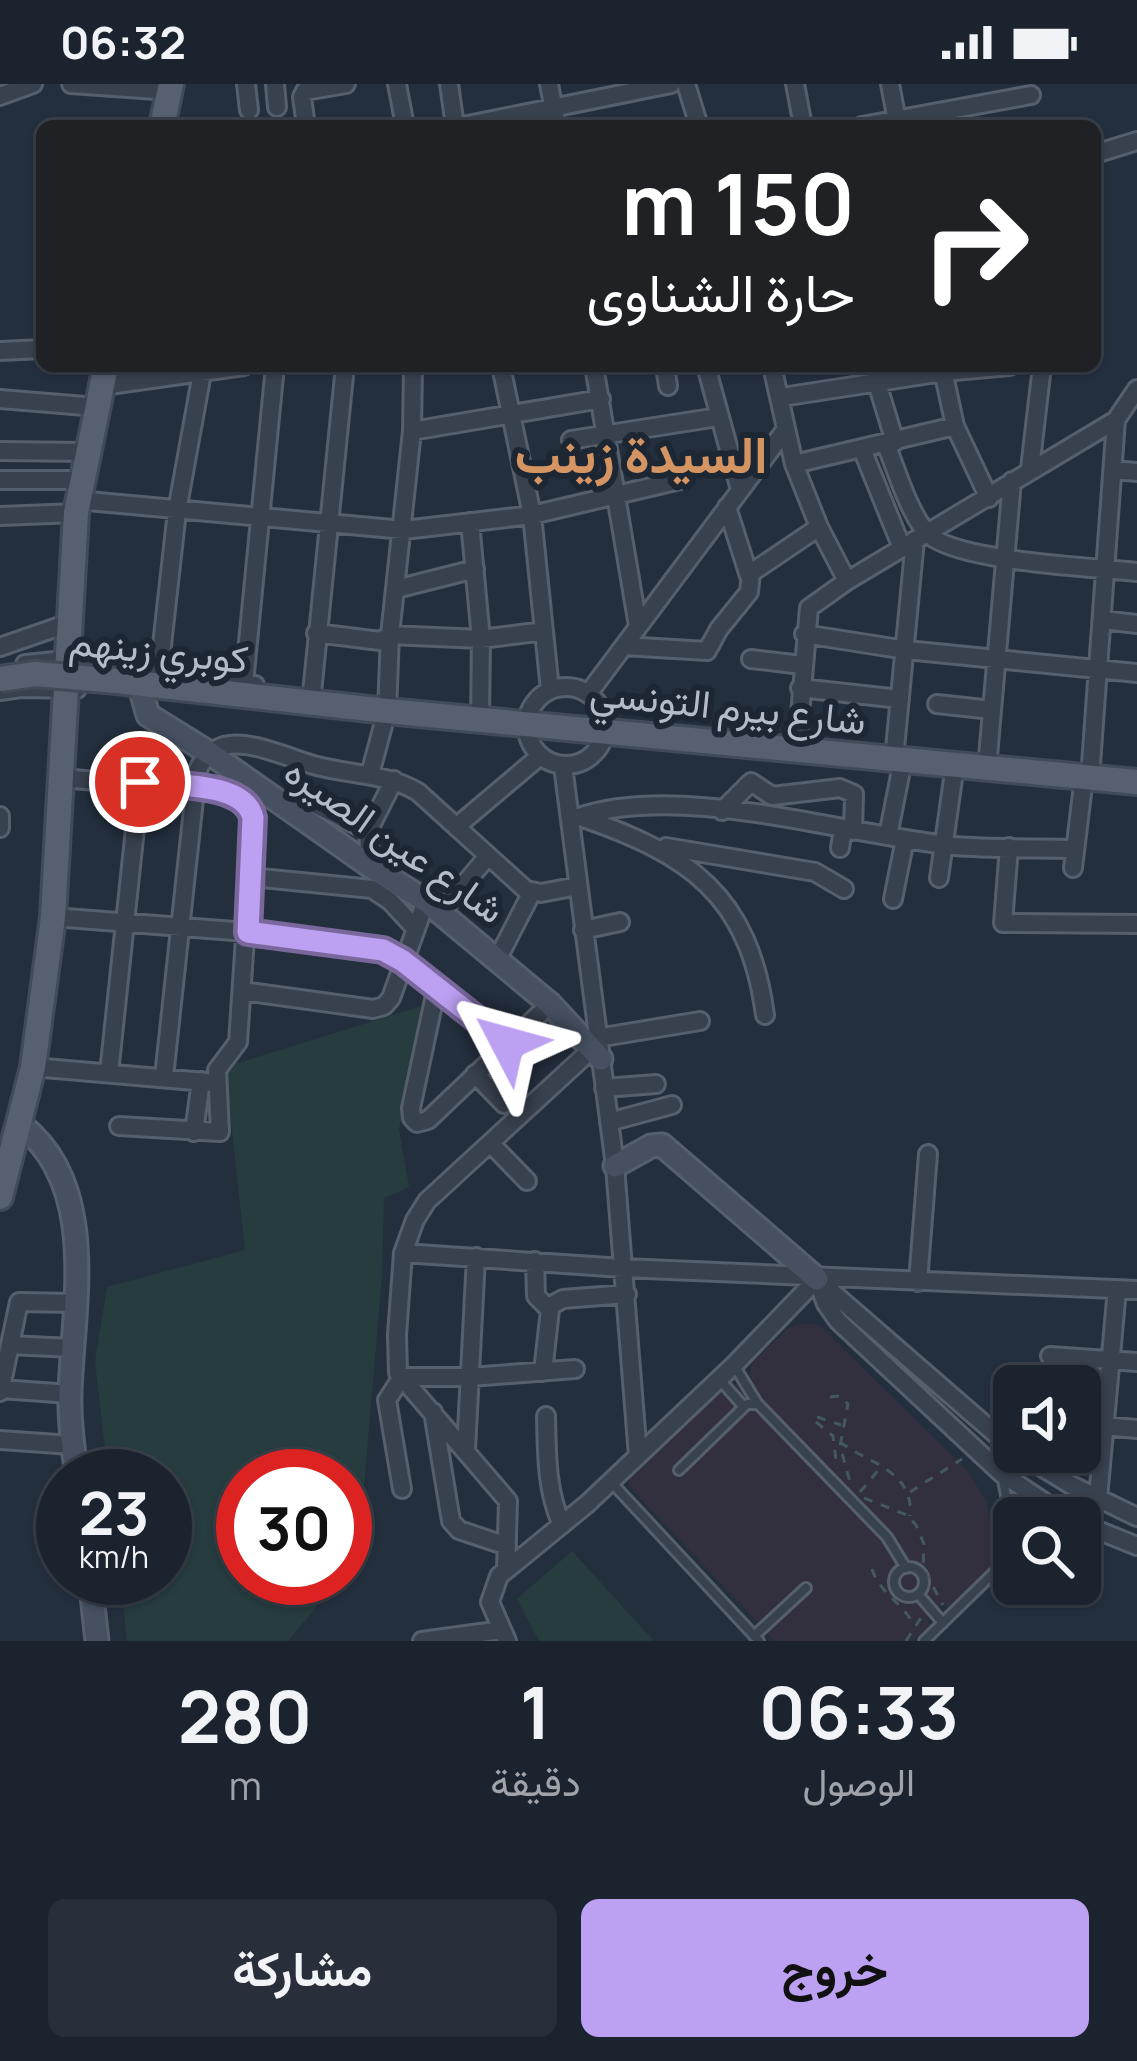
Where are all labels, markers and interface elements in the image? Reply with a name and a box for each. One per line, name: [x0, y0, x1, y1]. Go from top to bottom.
text: 06:32: [60, 11, 186, 73]
text: 150 m: [621, 145, 855, 260]
icon: right: [897, 168, 1053, 324]
text: حارة الشناوى: [586, 254, 855, 328]
district label: السيدة زينب: [515, 419, 767, 488]
street label: كوبري زينهم: [66, 613, 251, 691]
street label: شارع بيرم التونسي: [587, 664, 869, 752]
pin: [89, 731, 191, 833]
street label: شارع عين الصيره: [274, 743, 517, 936]
icon: arrive: [107, 749, 173, 815]
position arrow: [444, 980, 570, 1106]
map controls: [993, 1365, 1101, 1605]
button: sound: [993, 1365, 1101, 1473]
speed limit sign: 30: [216, 1449, 372, 1605]
text: 23: [79, 1471, 149, 1553]
button: search: [993, 1497, 1101, 1605]
text: km/h: [79, 1536, 149, 1577]
text: 1: [520, 1662, 551, 1761]
text: 06:33: [759, 1662, 959, 1761]
text: 280: [178, 1666, 312, 1765]
text: دقيقة: [490, 1754, 581, 1808]
text: الوصول: [803, 1754, 915, 1808]
text: m: [229, 1758, 262, 1812]
button: مشاركة: [48, 1899, 557, 2037]
button: خروج: [581, 1899, 1089, 2037]

